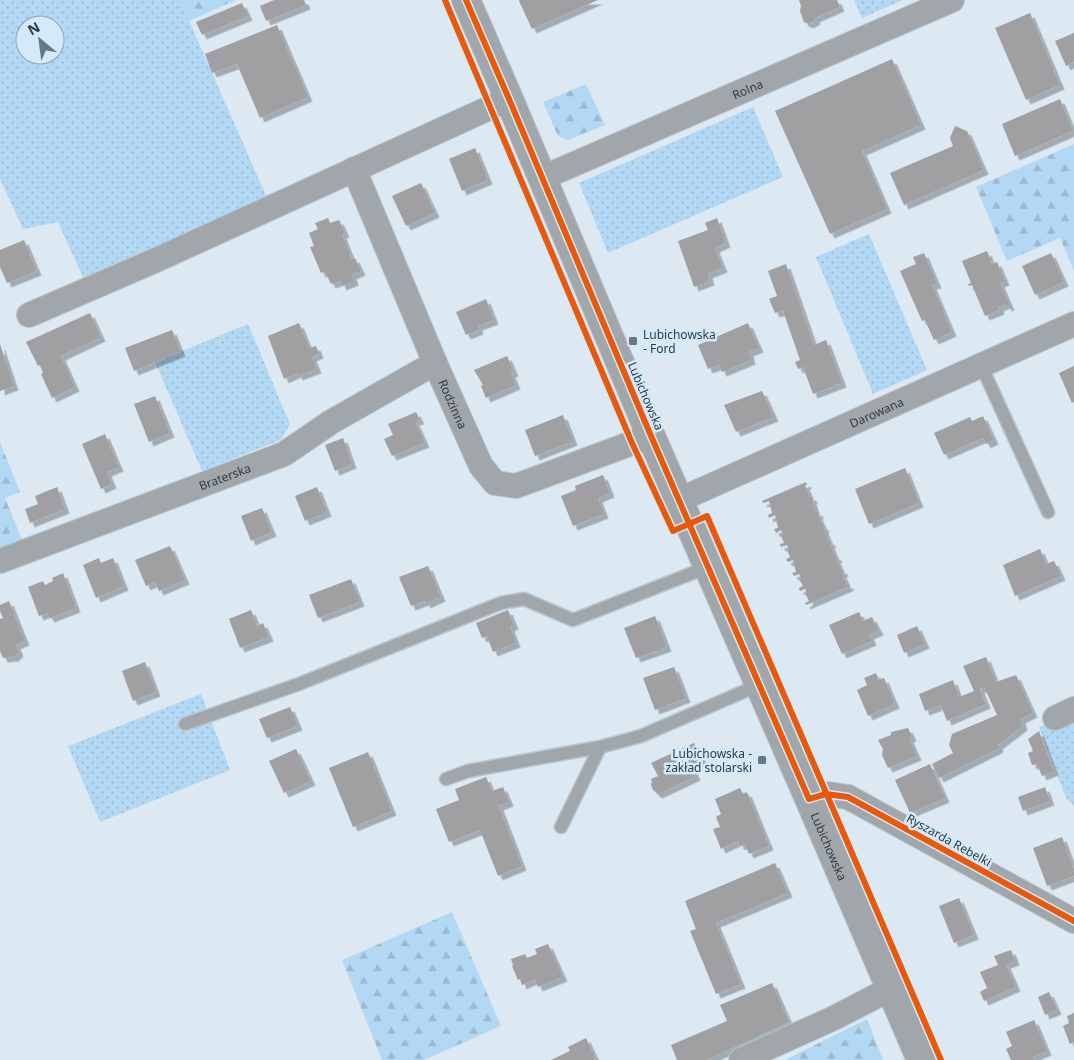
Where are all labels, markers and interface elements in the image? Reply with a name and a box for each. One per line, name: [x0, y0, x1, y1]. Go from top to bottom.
north arrow: [15, 15, 65, 65]
text: N: [24, 17, 43, 39]
street label: Rolna: [729, 75, 766, 103]
place label: Lubichowska - Ford: [643, 326, 716, 357]
marker: Lubichowska - Ford: [627, 335, 639, 347]
street label: Lubichowska: [624, 359, 668, 433]
street label: Rodzinna: [435, 376, 472, 431]
street label: Darowana: [847, 393, 906, 432]
street label: Braterska: [196, 459, 253, 494]
place label: Lubichowska - zakład stolarski: [666, 745, 752, 776]
marker: Lubichowska - zakład stolarski: [756, 754, 768, 766]
street label: Lubichowska: [807, 810, 851, 883]
street label: Ryszarda Rebelki: [903, 810, 995, 870]

